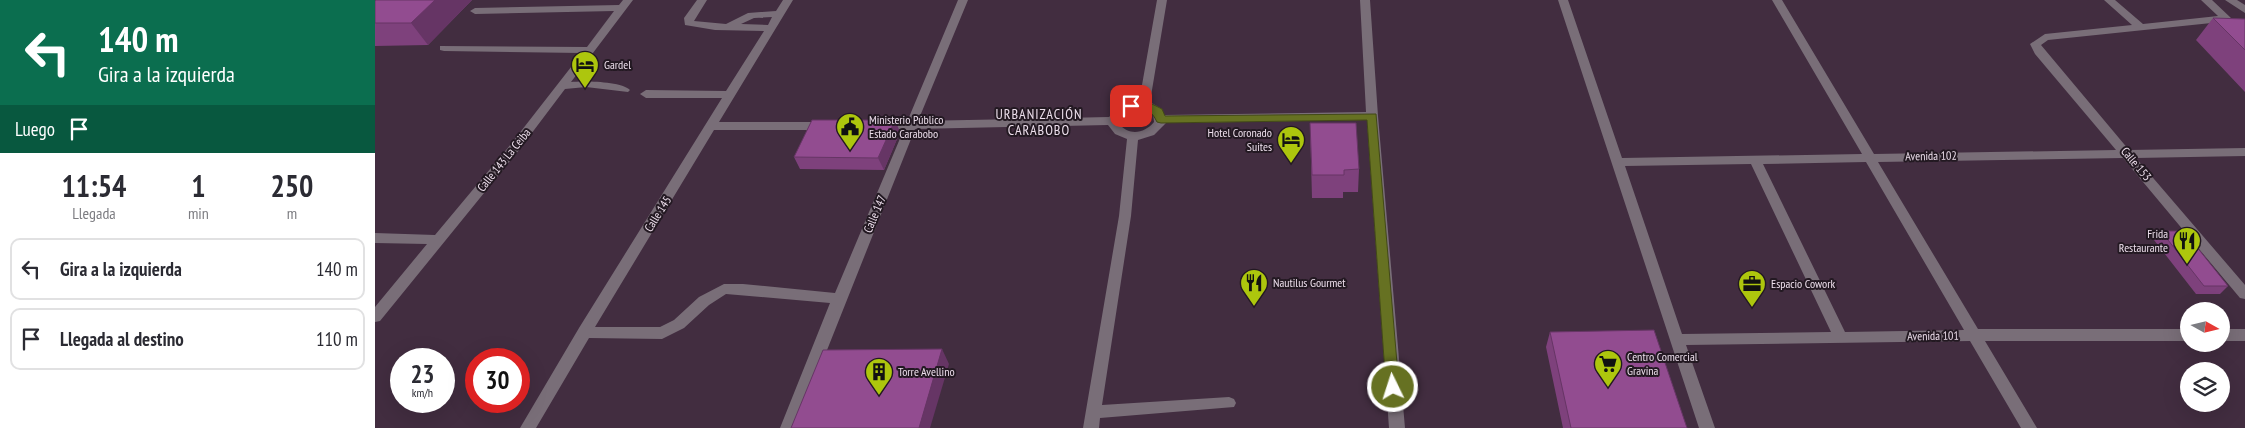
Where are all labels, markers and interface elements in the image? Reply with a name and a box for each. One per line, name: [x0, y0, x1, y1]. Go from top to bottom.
text: 140 m: [98, 16, 179, 62]
icon: left: [15, 20, 80, 85]
hotel icon: Gardel: [570, 50, 600, 89]
place label: Gardel: [604, 57, 631, 72]
text: Gira a la izquierda: [98, 60, 235, 88]
pin: [1110, 85, 1152, 127]
icon: arrive: [1117, 92, 1145, 120]
district label: URBANIZACIÓN CARABOBO: [995, 105, 1083, 139]
public building icon: Ministerio Público Estado Carabobo: [835, 112, 865, 151]
place label: Ministerio Público Estado Carabobo: [869, 112, 943, 141]
icon: arrive: [65, 115, 93, 143]
text: Luego: [15, 117, 55, 141]
street label: Calle 143 La Ceiba: [474, 125, 534, 194]
place label: Hotel Coronado Suites: [1208, 125, 1272, 154]
hotel icon: Hotel Coronado Suites: [1276, 125, 1306, 164]
street label: Calle 153: [2118, 144, 2155, 184]
street label: Avenida 102: [1905, 148, 1957, 163]
text: 11:54: [62, 166, 126, 205]
text: 1: [191, 166, 206, 205]
text: 250: [270, 166, 313, 205]
street label: Calle 145: [641, 193, 674, 234]
street label: Calle 147: [860, 193, 889, 235]
text: Llegada: [72, 203, 116, 223]
text: min: [188, 203, 209, 223]
text: m: [287, 203, 297, 223]
place label: Frida Restaurante: [2119, 226, 2168, 255]
restaurant icon: Frida Restaurante: [2172, 226, 2202, 265]
icon: left: [17, 255, 45, 283]
text: Gira a la izquierda: [60, 257, 182, 281]
text: 140 m: [316, 257, 358, 281]
restaurant icon: Nautilus Gourmet: [1239, 268, 1269, 307]
office icon: Espacio Cowork: [1737, 269, 1767, 308]
place label: Nautilus Gourmet: [1273, 275, 1346, 290]
place label: Espacio Cowork: [1771, 276, 1836, 291]
north arrow: [2180, 302, 2230, 352]
map controls: [2180, 302, 2230, 412]
icon: arrive: [17, 325, 45, 353]
text: Llegada al destino: [60, 327, 184, 351]
text: 110 m: [316, 327, 358, 351]
street label: Avenida 101: [1907, 328, 1959, 343]
speed limit sign: 30: [465, 348, 530, 413]
supermarket icon: Centro Comercial Gravina: [1593, 349, 1623, 388]
place label: Centro Comercial Gravina: [1627, 349, 1698, 378]
building icon: Torre Avellino: [864, 357, 894, 396]
text: 23: [411, 358, 434, 390]
position arrow: [1366, 360, 1418, 412]
button: layers: [2180, 362, 2230, 412]
place label: Torre Avellino: [898, 364, 955, 379]
text: km/h: [412, 385, 433, 400]

